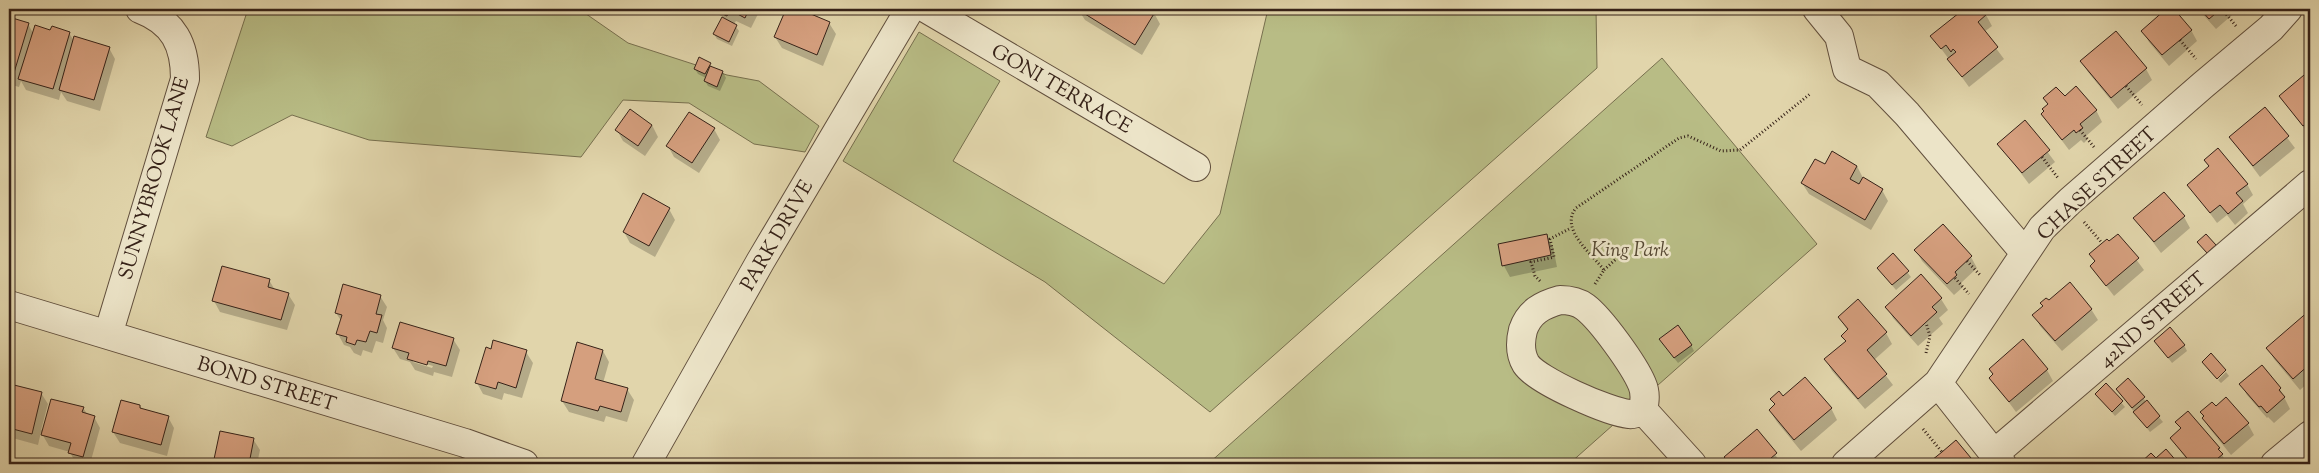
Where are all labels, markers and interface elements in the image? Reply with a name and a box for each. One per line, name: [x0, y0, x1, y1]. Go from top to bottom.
street label: GONI TERRACE: [985, 38, 1137, 142]
street label: SUNNYBROOK LANE: [113, 74, 198, 284]
street label: CHASE STREET: [2031, 121, 2164, 248]
street label: PARK DRIVE: [735, 175, 822, 297]
park label: King Park: [1591, 237, 1669, 266]
street label: 42ND STREET: [2094, 266, 2214, 376]
street label: BOND STREET: [193, 350, 339, 420]

